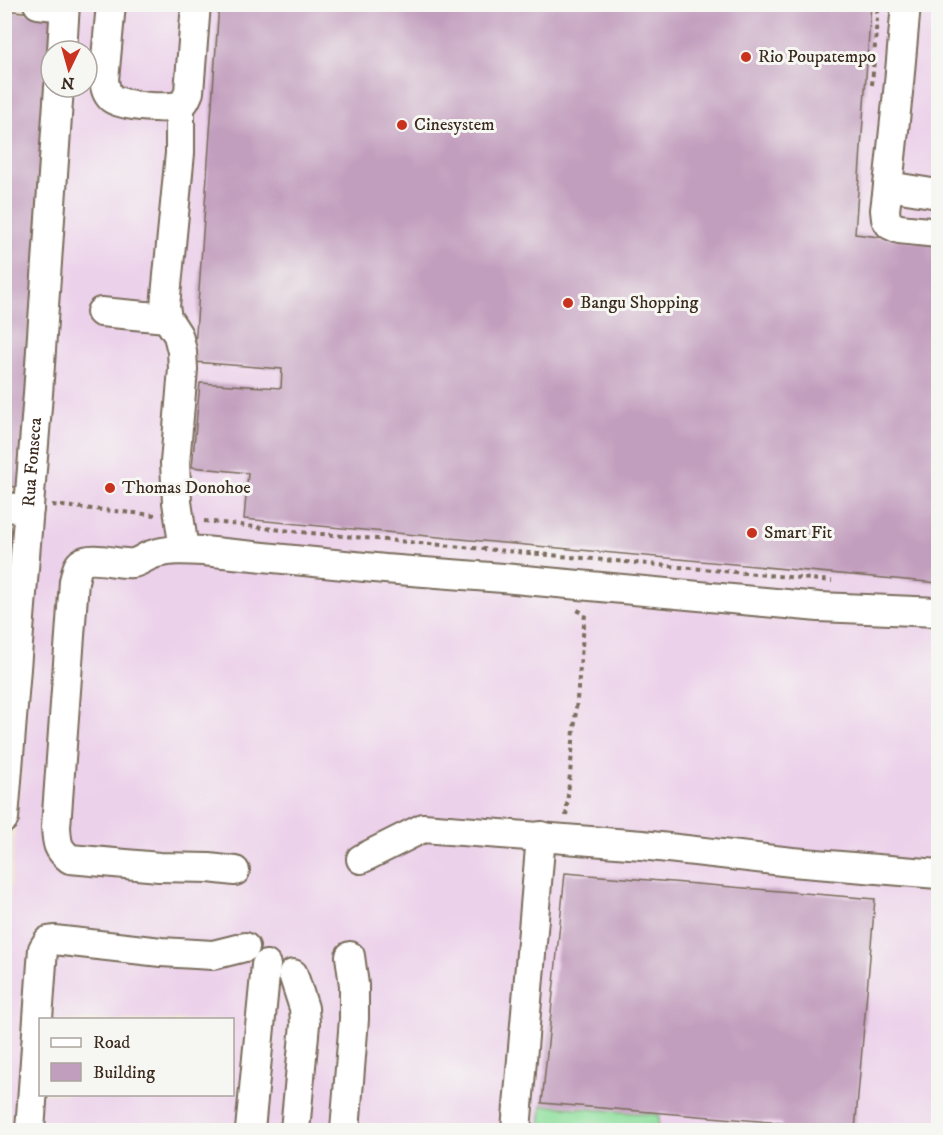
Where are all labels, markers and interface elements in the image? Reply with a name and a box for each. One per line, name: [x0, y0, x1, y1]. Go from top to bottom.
north arrow: [39, 39, 99, 99]
place label: Rio Poupatempo: [758, 46, 876, 68]
marker: Rio Poupatempo: [739, 50, 753, 64]
text: N: [60, 72, 75, 93]
place label: Cinesystem: [414, 114, 495, 136]
marker: Cinesystem: [395, 118, 409, 132]
place label: Bangu Shopping: [580, 292, 698, 314]
marker: Bangu Shopping: [561, 296, 575, 310]
street label: Rua Fonseca: [18, 416, 47, 508]
place label: Thomas Donohoe: [122, 477, 251, 499]
marker: Thomas Donohoe: [103, 481, 117, 495]
place label: Smart Fit: [764, 522, 833, 544]
marker: Smart Fit: [745, 526, 759, 540]
legend: [39, 1018, 234, 1096]
text: Road: [93, 1032, 130, 1054]
text: Building: [93, 1062, 155, 1084]

